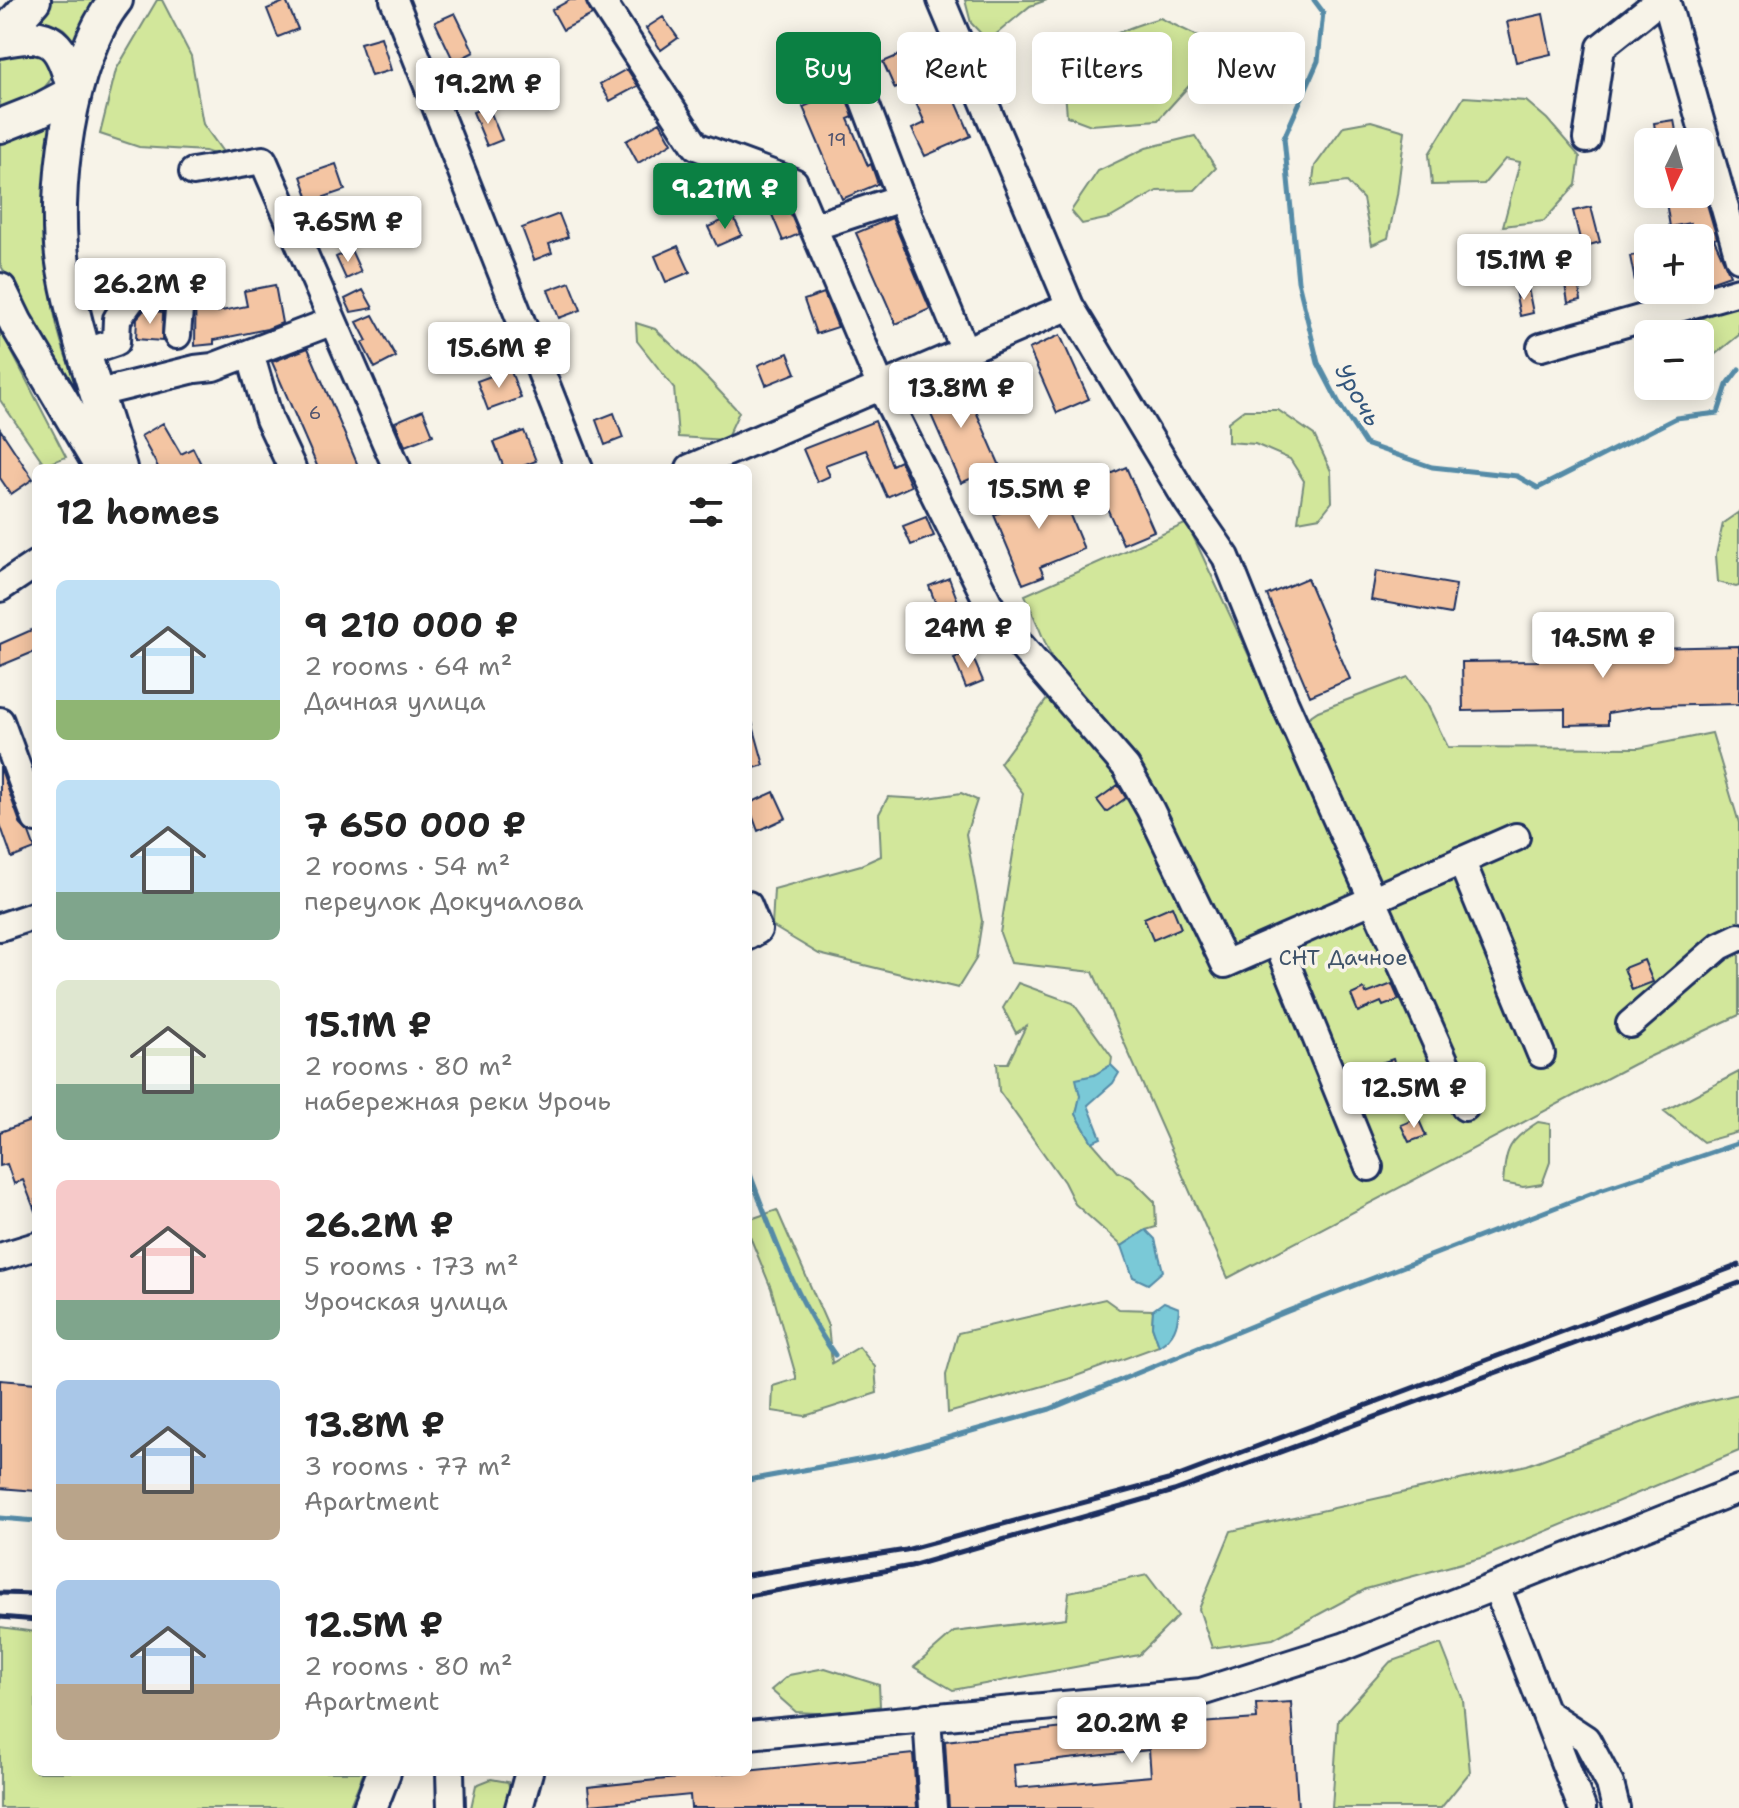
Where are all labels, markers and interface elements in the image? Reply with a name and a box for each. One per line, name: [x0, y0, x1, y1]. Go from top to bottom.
chip: Buy: [776, 32, 881, 104]
chip: Rent: [897, 32, 1016, 104]
chip: Filters: [1032, 32, 1172, 104]
chip: New: [1188, 32, 1305, 104]
pin: 19.2M ₽: [414, 58, 562, 126]
text: 19.2M ₽: [434, 66, 542, 101]
house number: 19: [827, 128, 847, 152]
north arrow: [1634, 128, 1714, 208]
map controls: [1634, 128, 1714, 400]
pin: 9.21M ₽: [651, 163, 799, 231]
text: 9.21M ₽: [671, 171, 779, 206]
pin: 7.65M ₽: [274, 196, 422, 264]
text: 7.65M ₽: [292, 204, 404, 239]
button: +: [1634, 224, 1714, 304]
pin: 15.1M ₽: [1450, 234, 1598, 302]
text: 15.1M ₽: [1475, 242, 1573, 277]
pin: 26.2M ₽: [76, 258, 224, 326]
text: 26.2M ₽: [93, 266, 207, 301]
button: −: [1634, 320, 1714, 400]
pin: 15.6M ₽: [425, 322, 573, 390]
text: 15.6M ₽: [446, 330, 552, 365]
water label: Урочь: [1327, 358, 1389, 432]
pin: 13.8M ₽: [887, 362, 1035, 430]
text: 13.8M ₽: [907, 370, 1015, 405]
house number: 6: [309, 401, 321, 425]
pin: 15.5M ₽: [965, 463, 1113, 531]
text: 15.5M ₽: [987, 471, 1091, 506]
text: 12 homes: [56, 489, 220, 535]
icon: filters: [684, 490, 728, 534]
text: 9 210 000 ₽: [304, 602, 518, 648]
pin: 24M ₽: [912, 602, 1024, 670]
text: 24M ₽: [923, 610, 1013, 645]
icon: home: [120, 612, 216, 708]
pin: 14.5M ₽: [1529, 612, 1677, 680]
text: 14.5M ₽: [1550, 620, 1656, 655]
text: 2 rooms · 64 m²: [304, 648, 512, 683]
text: Дачная улица: [304, 683, 486, 718]
text: 7 650 000 ₽: [304, 802, 526, 848]
icon: home: [120, 812, 216, 908]
text: 2 rooms · 54 m²: [304, 848, 510, 883]
text: переулок Докучалова: [304, 883, 583, 918]
park label: СНТ Дачное: [1278, 943, 1408, 972]
text: 15.1M ₽: [304, 1002, 432, 1048]
icon: home: [120, 1012, 216, 1108]
text: 2 rooms · 80 m²: [304, 1048, 513, 1083]
pin: 12.5M ₽: [1340, 1062, 1488, 1130]
text: 12.5M ₽: [1361, 1070, 1467, 1105]
text: набережная реки Урочь: [304, 1083, 611, 1118]
text: 26.2M ₽: [304, 1202, 454, 1248]
icon: home: [120, 1212, 216, 1308]
text: 5 rooms · 173 m²: [304, 1248, 519, 1283]
text: Урочская улица: [304, 1283, 508, 1318]
text: 13.8M ₽: [304, 1402, 445, 1448]
icon: home: [120, 1412, 216, 1508]
text: 3 rooms · 77 m²: [304, 1448, 512, 1483]
text: Apartment: [304, 1483, 440, 1518]
text: 12.5M ₽: [304, 1602, 443, 1648]
icon: home: [120, 1612, 216, 1708]
text: 2 rooms · 80 m²: [304, 1648, 513, 1683]
text: Apartment: [304, 1683, 440, 1718]
pin: 20.2M ₽: [1058, 1697, 1206, 1765]
text: 20.2M ₽: [1075, 1705, 1189, 1740]

